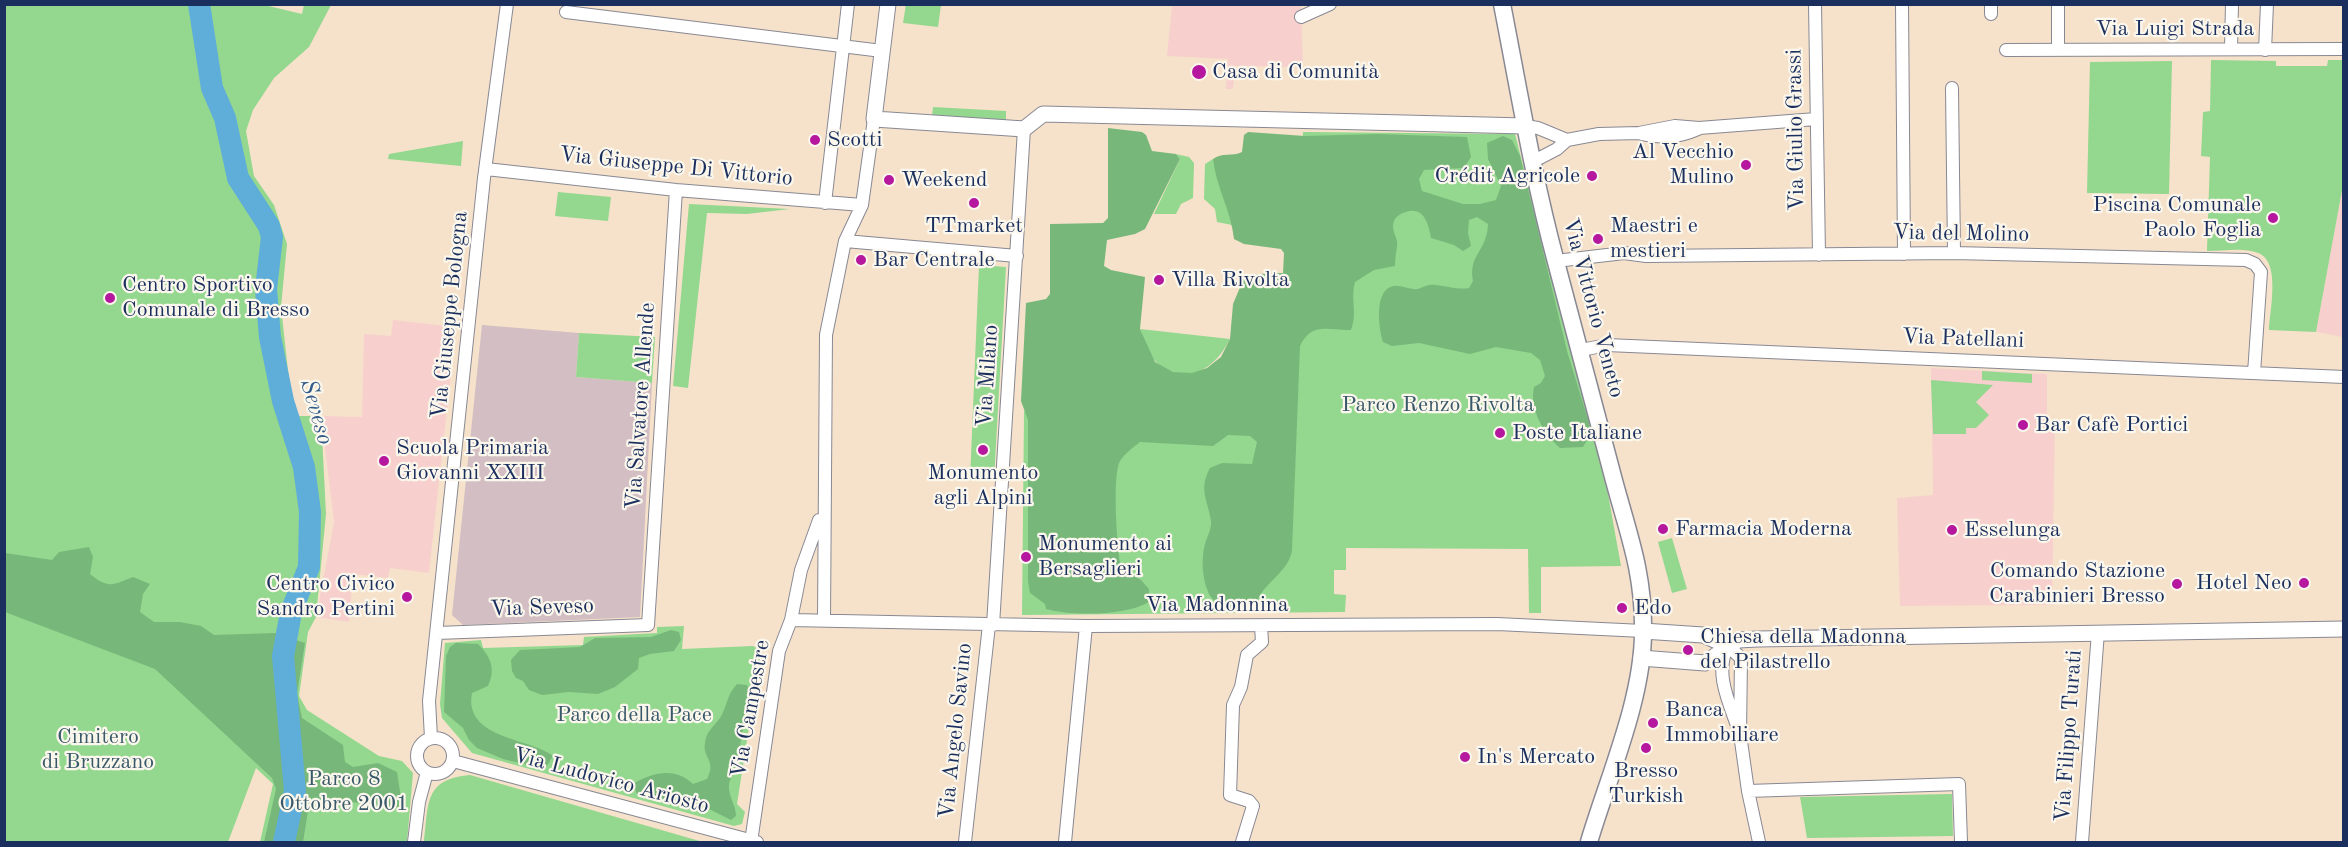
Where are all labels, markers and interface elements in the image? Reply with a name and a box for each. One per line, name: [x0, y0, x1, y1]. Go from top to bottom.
street label: Via Luigi Strada: [2096, 16, 2254, 42]
street label: Via Giulio Grassi: [1781, 49, 1811, 211]
place label: Casa di Comunità: [1212, 59, 1379, 85]
marker: Casa di Comunità: [1190, 63, 1208, 81]
place label: Scotti: [827, 127, 882, 153]
marker: Scotti: [808, 133, 822, 147]
place label: Al Vecchio Mulino: [1632, 139, 1734, 190]
street label: Via Giuseppe Di Vittorio: [558, 142, 794, 192]
marker: Al Vecchio Mulino: [1739, 158, 1753, 172]
place label: Crédit Agricole: [1435, 163, 1580, 189]
place label: Weekend: [901, 167, 988, 193]
marker: Crédit Agricole: [1585, 169, 1599, 183]
marker: Weekend: [882, 173, 896, 187]
place label: Piscina Comunale Paolo Foglia: [2092, 192, 2261, 243]
marker: TTmarket: [967, 196, 981, 210]
street label: Via Giuseppe Bologna: [426, 210, 474, 420]
marker: Piscina Comunale Paolo Foglia: [2266, 211, 2280, 225]
place label: TTmarket: [925, 213, 1023, 239]
place label: Maestri e mestieri: [1610, 213, 1698, 264]
street label: Via Vittorio Veneto: [1556, 215, 1630, 401]
street label: Via del Molino: [1892, 220, 2030, 248]
marker: Maestri e mestieri: [1591, 232, 1605, 246]
place label: Bar Centrale: [873, 247, 995, 273]
marker: Bar Centrale: [854, 253, 868, 267]
place label: Villa Rivolta: [1171, 267, 1290, 293]
place label: Centro Sportivo Comunale di Bresso: [122, 272, 310, 324]
marker: Villa Rivolta: [1152, 273, 1166, 287]
marker: Centro Sportivo Comunale di Bresso: [103, 291, 117, 305]
street label: Via Salvatore Allende: [621, 302, 661, 510]
street label: Via Milano: [971, 324, 1005, 428]
street label: Via Patellani: [1901, 324, 2025, 354]
water label: Seveso: [293, 376, 339, 448]
park label: Parco Renzo Rivolta: [1342, 392, 1534, 418]
place label: Bar Cafè Portici: [2035, 412, 2188, 438]
marker: Bar Cafè Portici: [2016, 418, 2030, 432]
place label: Poste Italiane: [1512, 420, 1642, 446]
marker: Poste Italiane: [1493, 426, 1507, 440]
place label: Scuola Primaria Giovanni XXIII: [396, 435, 549, 487]
marker: Monumento agli Alpini: [976, 443, 990, 457]
marker: Scuola Primaria Giovanni XXIII: [377, 454, 391, 468]
place label: Monumento agli Alpini: [927, 460, 1039, 512]
place label: Farmacia Moderna: [1675, 516, 1852, 542]
place label: Esselunga: [1964, 517, 2061, 543]
marker: Farmacia Moderna: [1656, 522, 1670, 536]
marker: Esselunga: [1945, 523, 1959, 537]
place label: Monumento ai Bersaglieri: [1038, 531, 1172, 582]
marker: Monumento ai Bersaglieri: [1019, 550, 1033, 564]
place label: Comando Stazione Carabinieri Bresso: [1989, 558, 2165, 610]
place label: Hotel Neo: [2196, 570, 2292, 596]
place label: Centro Civico Sandro Pertini: [257, 571, 395, 622]
marker: Hotel Neo: [2297, 576, 2311, 590]
marker: Comando Stazione Carabinieri Bresso: [2170, 577, 2184, 591]
marker: Centro Civico Sandro Pertini: [400, 590, 414, 604]
street label: Via Madonnina: [1145, 592, 1289, 618]
street label: Via Seveso: [490, 593, 594, 623]
place label: Edo: [1634, 595, 1672, 621]
marker: Edo: [1615, 601, 1629, 615]
place label: Chiesa della Madonna del Pilastrello: [1700, 624, 1906, 676]
street label: Via Campestre: [726, 638, 776, 780]
street label: Via Angelo Savino: [934, 642, 978, 820]
marker: Chiesa della Madonna del Pilastrello: [1681, 643, 1695, 657]
street label: Via Filippo Turati: [2050, 649, 2088, 823]
place label: Banca Immobiliare: [1665, 697, 1779, 748]
park label: Parco della Pace: [556, 702, 712, 728]
marker: Banca Immobiliare: [1646, 716, 1660, 730]
park label: Cimitero di Bruzzano: [42, 724, 154, 776]
marker: Bresso Turkish: [1639, 741, 1653, 755]
street label: Via Ludovico Ariosto: [510, 742, 712, 820]
place label: In's Mercato: [1477, 744, 1595, 770]
marker: In's Mercato: [1458, 750, 1472, 764]
place label: Bresso Turkish: [1608, 758, 1684, 810]
park label: Parco 8 Ottobre 2001: [279, 766, 409, 818]

